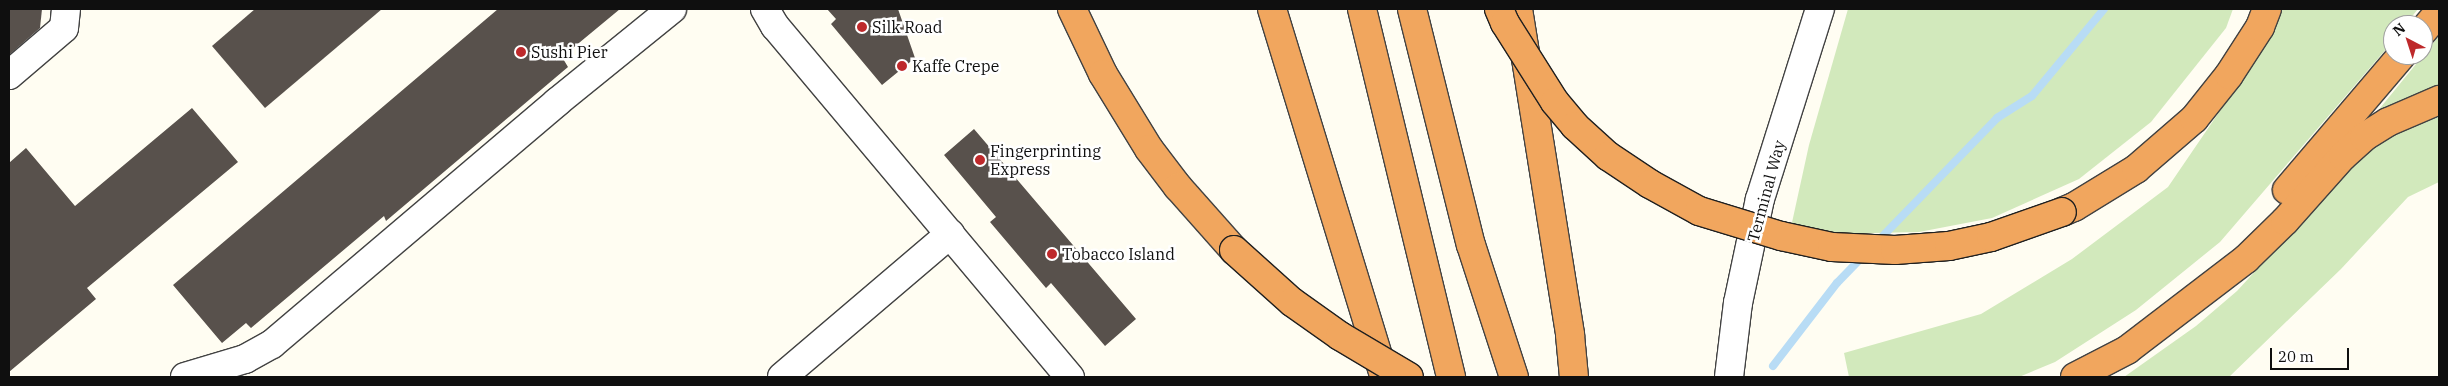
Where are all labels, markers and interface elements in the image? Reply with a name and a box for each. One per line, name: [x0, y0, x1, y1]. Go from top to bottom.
north arrow: [2383, 15, 2433, 65]
place label: Silk Road: [872, 17, 942, 37]
text: N: [2389, 19, 2409, 40]
marker: Silk Road: [856, 21, 868, 33]
place label: Sushi Pier: [531, 42, 608, 62]
marker: Sushi Pier: [515, 46, 527, 58]
place label: Kaffe Crepe: [912, 56, 999, 76]
marker: Kaffe Crepe: [896, 60, 908, 72]
street label: Terminal Way: [1743, 138, 1789, 244]
place label: Fingerprinting Express: [990, 141, 1101, 179]
marker: Fingerprinting Express: [974, 154, 986, 166]
place label: Tobacco Island: [1062, 244, 1175, 264]
marker: Tobacco Island: [1046, 248, 1058, 260]
scale bar: [2273, 338, 2352, 370]
text: 20 m: [2278, 347, 2314, 366]

